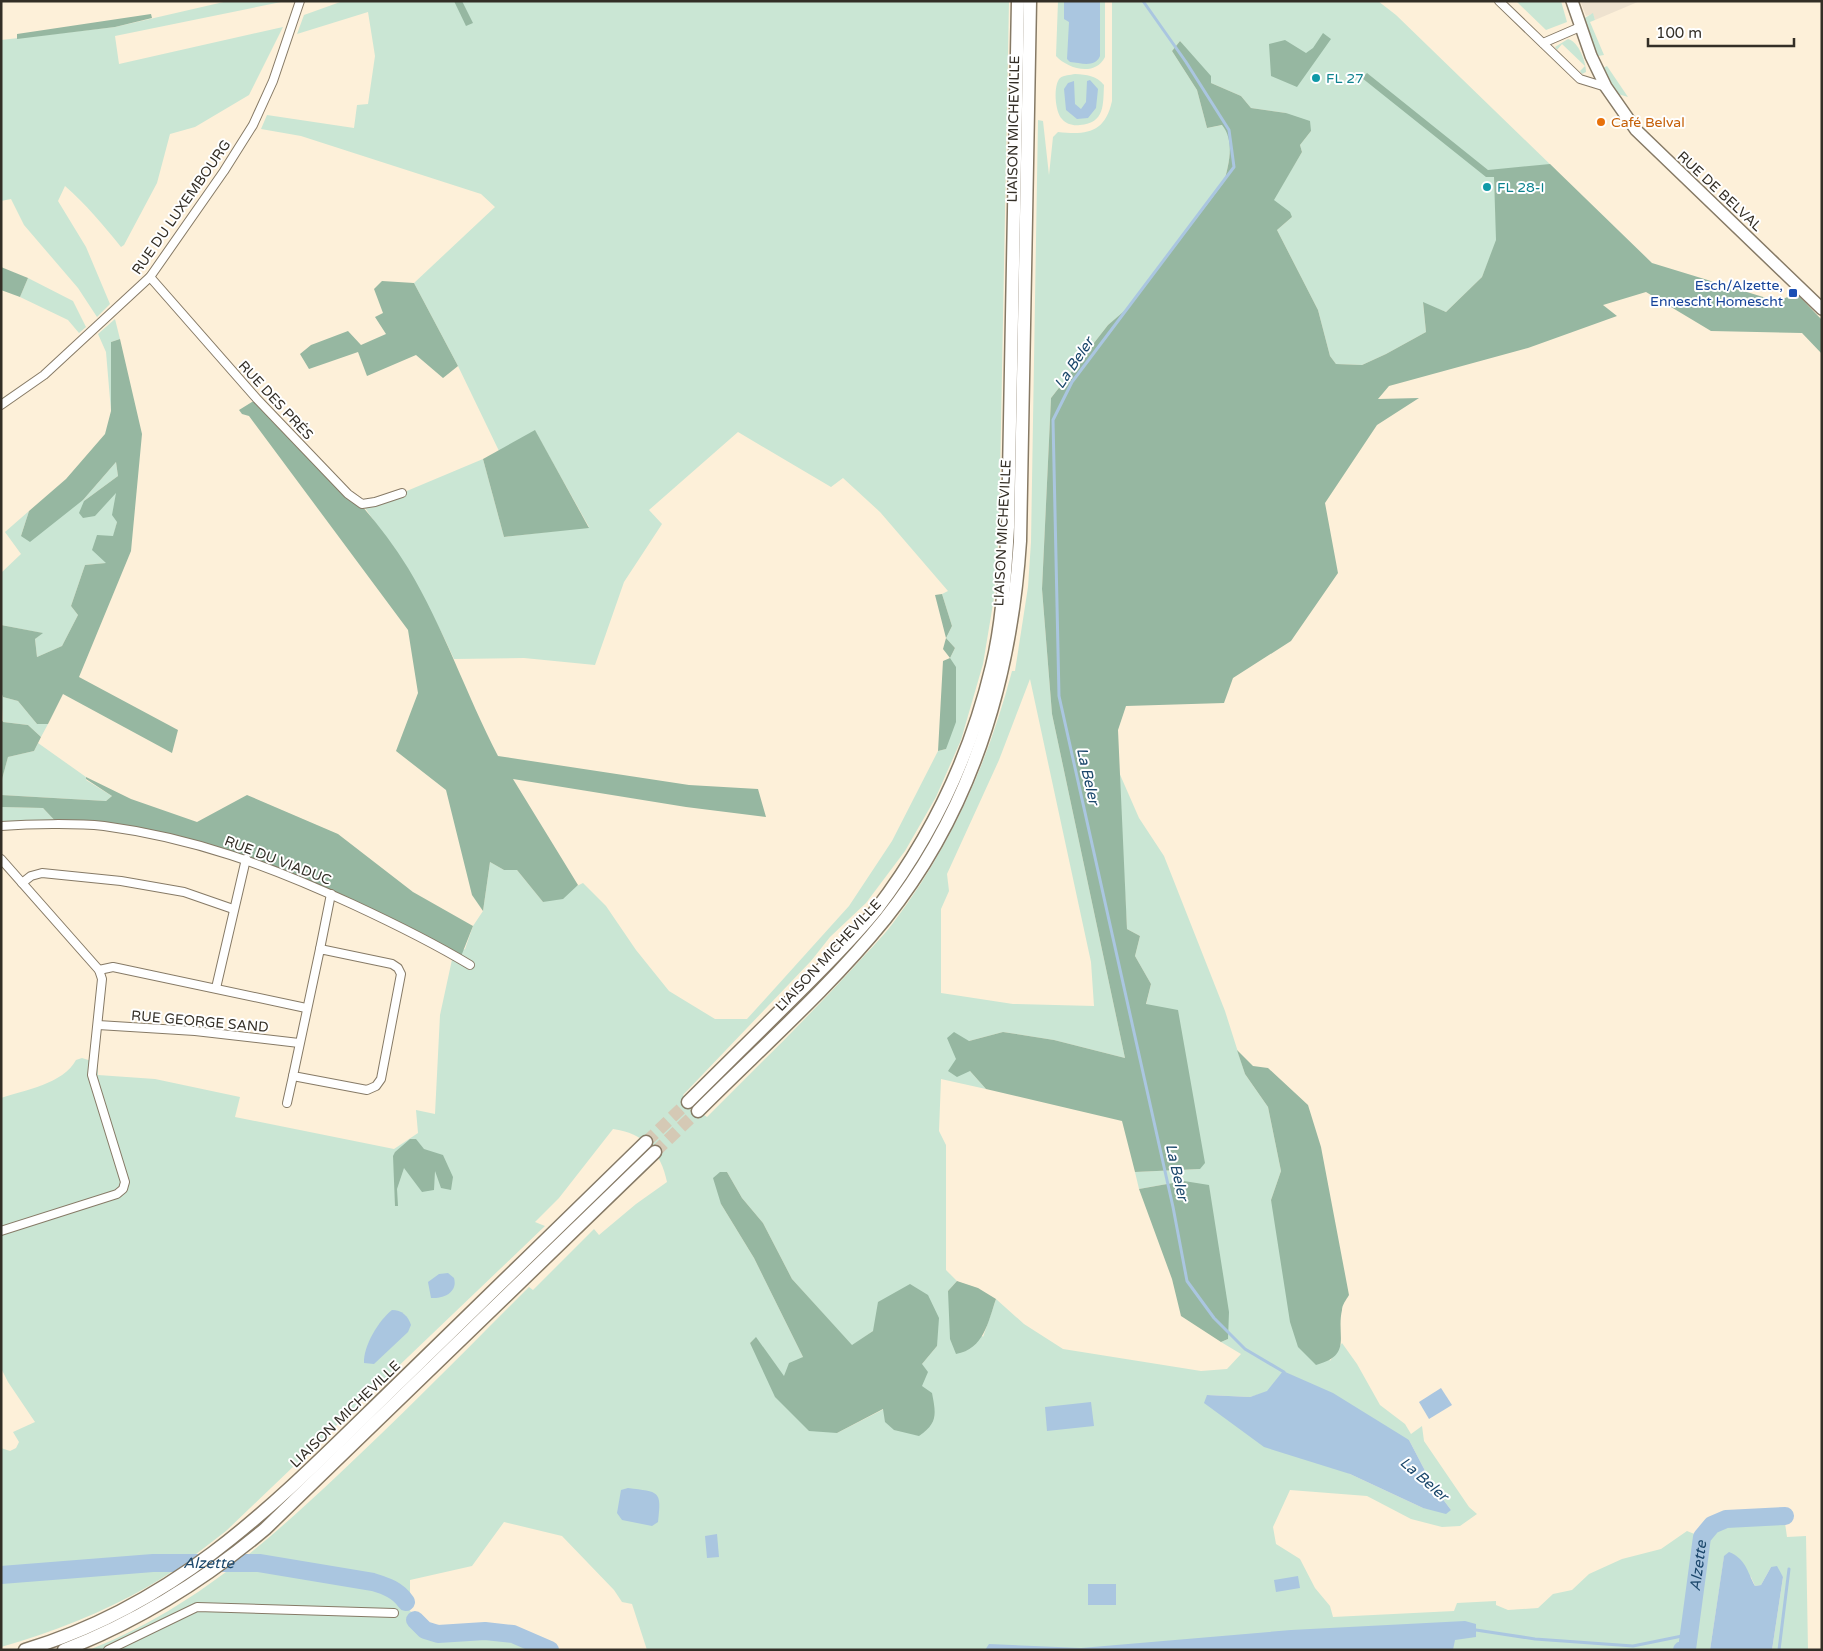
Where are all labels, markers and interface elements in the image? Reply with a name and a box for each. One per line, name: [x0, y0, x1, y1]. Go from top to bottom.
scale bar: [1648, 15, 1794, 47]
text: 100 m: [1656, 24, 1702, 42]
street label: LIAISON MICHEVILLE: [1004, 55, 1023, 203]
place label: FL 27: [1326, 70, 1364, 87]
marker: FL 27: [1310, 72, 1322, 84]
place label: Café Belval: [1611, 114, 1685, 131]
marker: Café Belval: [1595, 116, 1607, 128]
street label: RUE DU LUXEMBOURG: [128, 137, 234, 278]
street label: RUE DE BELVAL: [1674, 148, 1766, 235]
place label: FL 28-I: [1497, 179, 1545, 196]
marker: FL 28-I: [1481, 181, 1493, 193]
place label: Esch/Alzette, Ennescht Homescht: [1650, 277, 1784, 310]
marker: Esch/Alzette, Ennescht Homescht: [1787, 287, 1799, 299]
water label: La Beler: [1050, 332, 1099, 392]
street label: RUE DES PRÉS: [235, 357, 317, 444]
street label: LIAISON MICHEVILLE: [990, 459, 1015, 607]
water label: La Beler: [1073, 746, 1104, 808]
street label: RUE DU VIADUC: [222, 832, 334, 889]
street label: LIAISON MICHEVILLE: [772, 896, 885, 1015]
street label: RUE GEORGE SAND: [131, 1007, 269, 1036]
water label: La Beler: [1162, 1142, 1193, 1204]
street label: LIAISON MICHEVILLE: [287, 1357, 404, 1471]
water label: La Beler: [1396, 1453, 1453, 1506]
water label: Alzette: [1686, 1538, 1711, 1592]
water label: Alzette: [183, 1554, 235, 1572]

